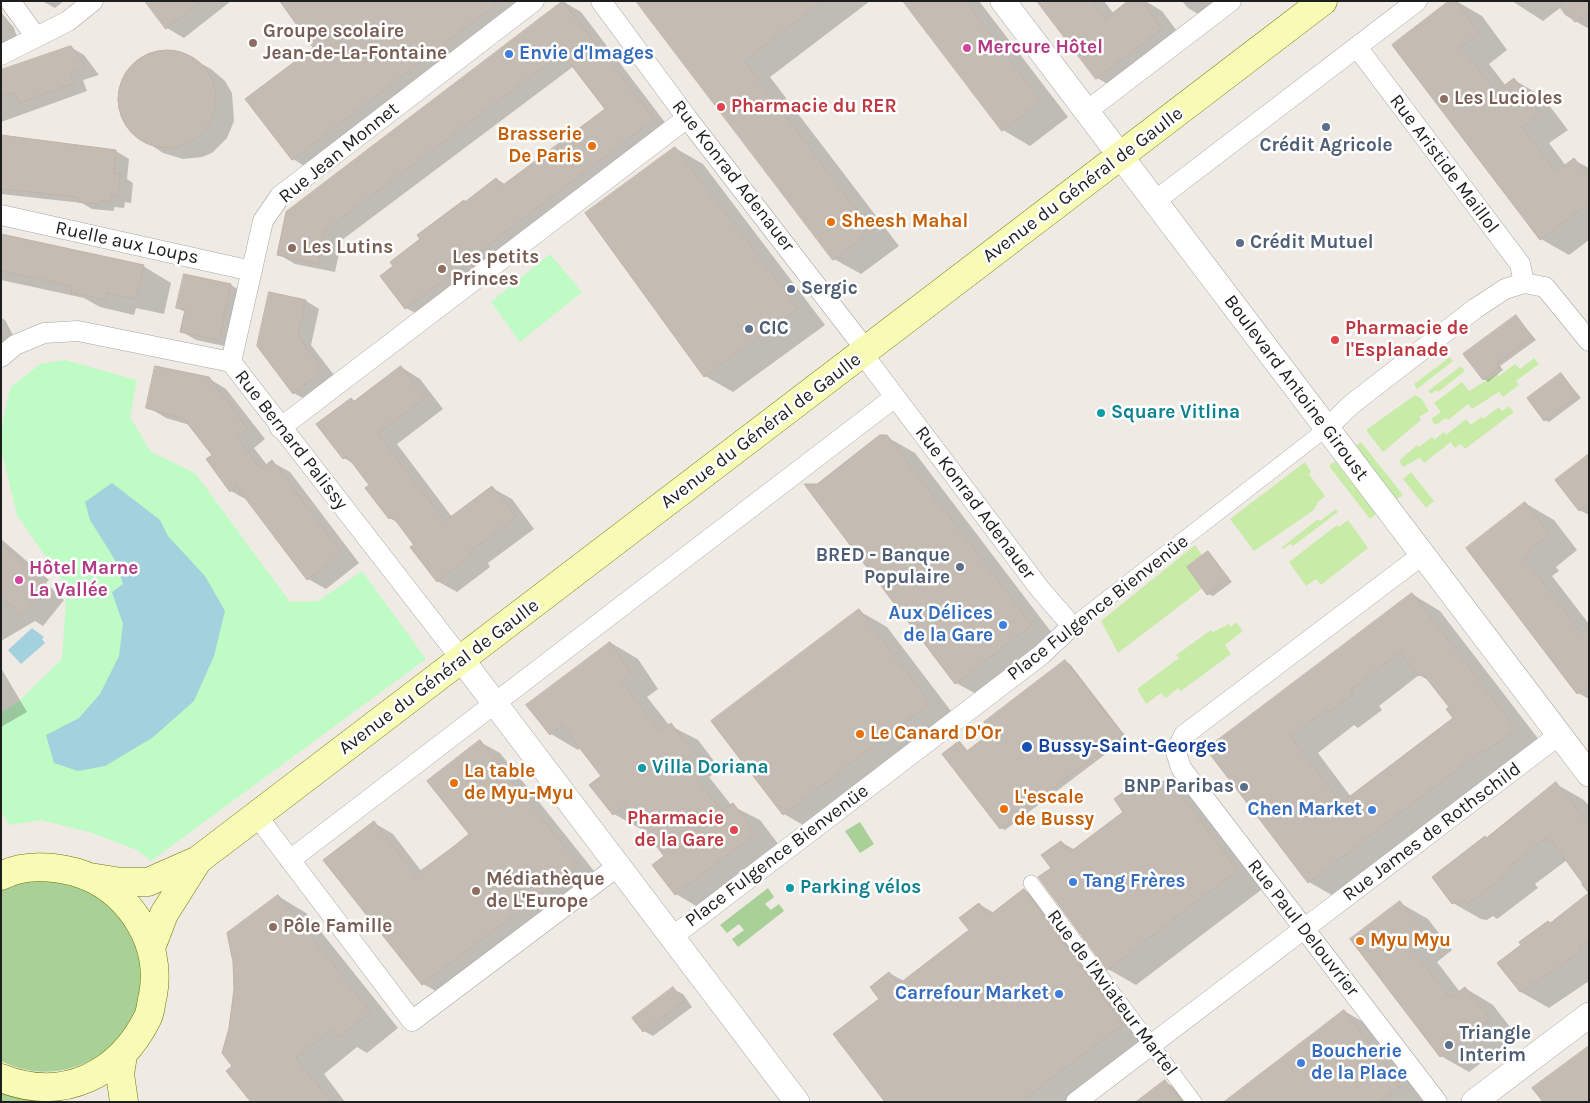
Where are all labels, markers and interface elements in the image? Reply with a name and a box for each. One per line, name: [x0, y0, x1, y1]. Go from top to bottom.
place label: Groupe scolaire Jean-de-La-Fontaine: [263, 21, 447, 65]
marker: Groupe scolaire Jean-de-La-Fontaine: [247, 37, 259, 49]
place label: Mercure Hôtel: [977, 37, 1103, 59]
marker: Mercure Hôtel: [961, 42, 973, 54]
place label: Envie d'Images: [519, 43, 654, 65]
marker: Envie d'Images: [503, 48, 515, 60]
place label: Les Lucioles: [1454, 88, 1563, 110]
street label: Rue Aristide Maillol: [1384, 90, 1504, 238]
marker: Les Lucioles: [1438, 93, 1450, 105]
street label: Rue Konrad Adenauer: [667, 96, 799, 256]
place label: Pharmacie du RER: [731, 96, 897, 118]
street label: Rue Jean Monnet: [274, 98, 404, 208]
marker: Pharmacie du RER: [715, 101, 727, 113]
street label: Avenue du Général de Gaulle: [978, 102, 1188, 268]
marker: Crédit Agricole: [1320, 121, 1332, 133]
place label: Brasserie De Paris: [497, 124, 582, 168]
place label: Crédit Agricole: [1259, 135, 1393, 157]
marker: Brasserie De Paris: [586, 140, 598, 152]
place label: Sheesh Mahal: [841, 211, 968, 233]
marker: Sheesh Mahal: [825, 216, 837, 228]
street label: Ruelle aux Loups: [53, 217, 201, 269]
place label: Crédit Mutuel: [1250, 232, 1374, 254]
place label: Les Lutins: [302, 237, 393, 259]
marker: Crédit Mutuel: [1234, 237, 1246, 249]
marker: Les Lutins: [286, 242, 298, 254]
place label: Les petits Princes: [452, 247, 539, 291]
marker: Les petits Princes: [436, 263, 448, 275]
place label: Sergic: [801, 278, 858, 300]
marker: Sergic: [785, 283, 797, 295]
street label: Boulevard Antoine Giroust: [1219, 291, 1373, 485]
place label: CIC: [759, 318, 789, 340]
place label: Pharmacie de l'Esplanade: [1345, 318, 1468, 362]
marker: CIC: [743, 323, 755, 335]
marker: Pharmacie de l'Esplanade: [1329, 334, 1341, 346]
street label: Avenue du Général de Gaulle: [656, 348, 866, 514]
street label: Rue Bernard Palissy: [229, 366, 353, 514]
place label: Square Vitlina: [1111, 402, 1240, 424]
marker: Square Vitlina: [1095, 407, 1107, 419]
street label: Rue Konrad Adenauer: [910, 422, 1040, 584]
street label: Place Fulgence Bienvenüe: [1003, 530, 1193, 686]
place label: BRED - Banque Populaire: [816, 545, 950, 589]
place label: Hôtel Marne La Vallée: [29, 558, 138, 602]
marker: BRED - Banque Populaire: [954, 561, 966, 573]
marker: Hôtel Marne La Vallée: [13, 574, 25, 586]
street label: Avenue du Général de Gaulle: [334, 594, 544, 760]
place label: Aux Délices de la Gare: [889, 603, 993, 647]
marker: Aux Délices de la Gare: [997, 619, 1009, 631]
place label: Le Canard D'Or: [870, 723, 1001, 745]
marker: Le Canard D'Or: [854, 728, 866, 740]
place label: Bussy-Saint-Georges: [1038, 736, 1227, 758]
marker: Bussy-Saint-Georges: [1020, 740, 1034, 754]
place label: Villa Doriana: [652, 757, 769, 779]
street label: Rue James de Rothschild: [1338, 758, 1526, 906]
place label: La table de Myu-Myu: [464, 761, 574, 805]
marker: Villa Doriana: [636, 762, 648, 774]
place label: BNP Paribas: [1124, 776, 1234, 798]
marker: La table de Myu-Myu: [448, 777, 460, 789]
street label: Place Fulgence Bienvenüe: [681, 780, 873, 932]
marker: BNP Paribas: [1238, 781, 1250, 793]
place label: L'escale de Bussy: [1014, 787, 1094, 831]
place label: Chen Market: [1247, 799, 1362, 821]
marker: L'escale de Bussy: [998, 803, 1010, 815]
marker: Chen Market: [1366, 804, 1378, 816]
place label: Pharmacie de la Gare: [627, 808, 724, 852]
marker: Pharmacie de la Gare: [728, 824, 740, 836]
street label: Rue Paul Delouvrier: [1242, 855, 1364, 1001]
place label: Médiathèque de L'Europe: [486, 869, 605, 913]
place label: Tang Frères: [1083, 871, 1186, 893]
marker: Tang Frères: [1067, 876, 1079, 888]
place label: Parking vélos: [800, 877, 921, 899]
marker: Parking vélos: [784, 882, 796, 894]
marker: Médiathèque de L'Europe: [470, 885, 482, 897]
street label: Rue de l'Aviateur Martel: [1042, 905, 1182, 1081]
place label: Pôle Famille: [283, 916, 392, 938]
marker: Pôle Famille: [267, 921, 279, 933]
place label: Myu Myu: [1370, 930, 1451, 952]
marker: Myu Myu: [1354, 935, 1366, 947]
place label: Carrefour Market: [895, 983, 1049, 1005]
marker: Carrefour Market: [1053, 988, 1065, 1000]
place label: Triangle Interim: [1459, 1023, 1531, 1067]
marker: Triangle Interim: [1443, 1039, 1455, 1051]
place label: Boucherie de la Place: [1311, 1041, 1407, 1085]
marker: Boucherie de la Place: [1295, 1057, 1307, 1069]

